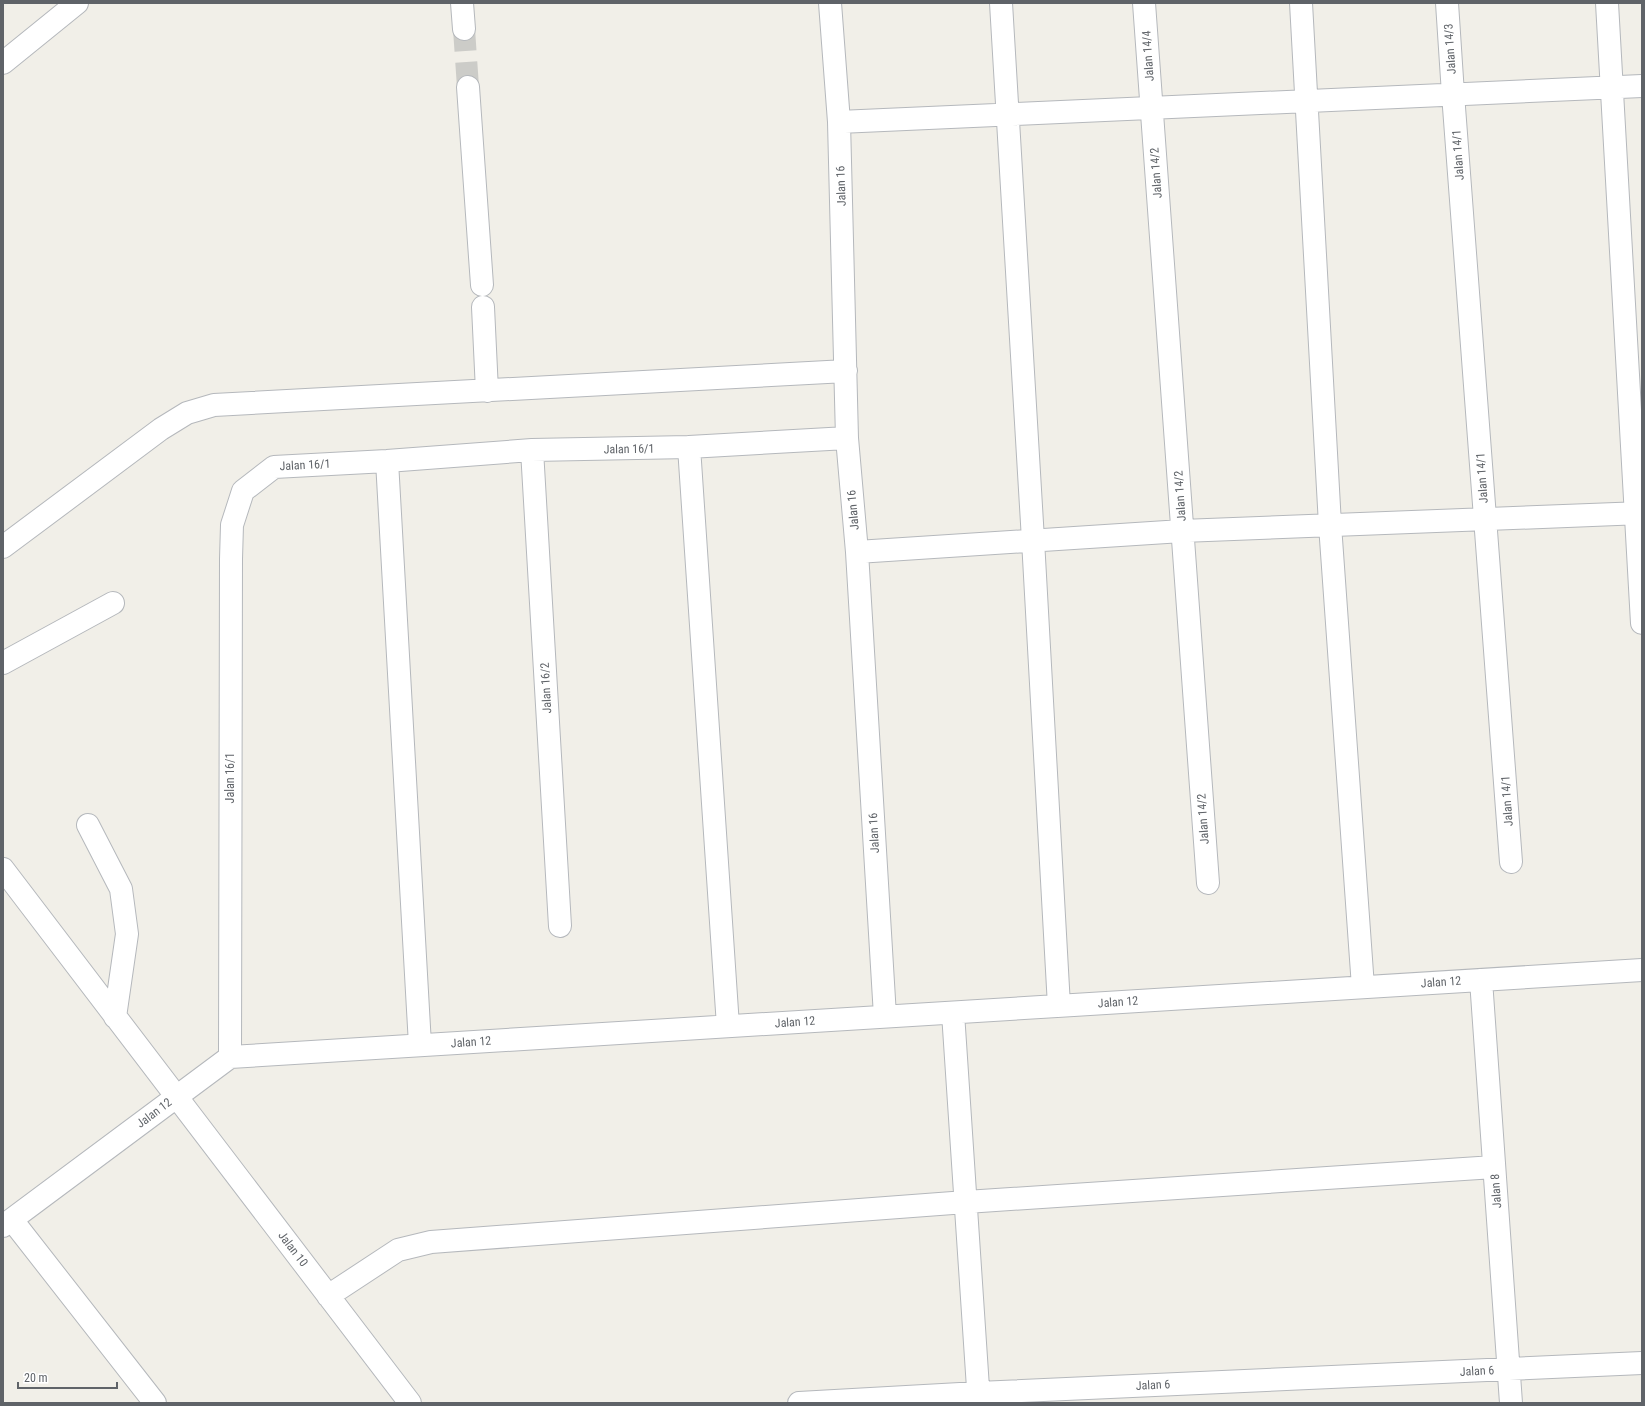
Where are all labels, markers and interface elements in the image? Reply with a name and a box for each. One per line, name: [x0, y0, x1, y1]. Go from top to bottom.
street label: Jalan 14/3: [1441, 23, 1459, 75]
street label: Jalan 14/4: [1139, 30, 1157, 82]
street label: Jalan 14/1: [1449, 129, 1467, 181]
street label: Jalan 14/2: [1147, 147, 1165, 199]
street label: Jalan 16: [833, 165, 849, 206]
street label: Jalan 16/1: [603, 442, 655, 456]
street label: Jalan 14/1: [1473, 452, 1491, 504]
street label: Jalan 16/1: [279, 457, 331, 473]
street label: Jalan 14/2: [1171, 470, 1189, 522]
street label: Jalan 16: [844, 489, 862, 531]
street label: Jalan 16/2: [538, 662, 554, 714]
street label: Jalan 16/1: [223, 753, 237, 803]
street label: Jalan 14/1: [1498, 775, 1516, 827]
street label: Jalan 14/2: [1194, 793, 1212, 845]
street label: Jalan 16: [866, 812, 882, 854]
street label: Jalan 12: [1420, 974, 1462, 990]
street label: Jalan 12: [1097, 994, 1139, 1010]
street label: Jalan 12: [774, 1014, 816, 1030]
street label: Jalan 12: [450, 1034, 492, 1050]
street label: Jalan 12: [134, 1095, 174, 1131]
street label: Jalan 8: [1488, 1173, 1504, 1209]
street label: Jalan 10: [275, 1229, 311, 1269]
street label: Jalan 6: [1459, 1363, 1495, 1379]
scale bar: [18, 1364, 117, 1390]
text: 20 m: [24, 1371, 48, 1385]
street label: Jalan 6: [1135, 1377, 1171, 1393]

